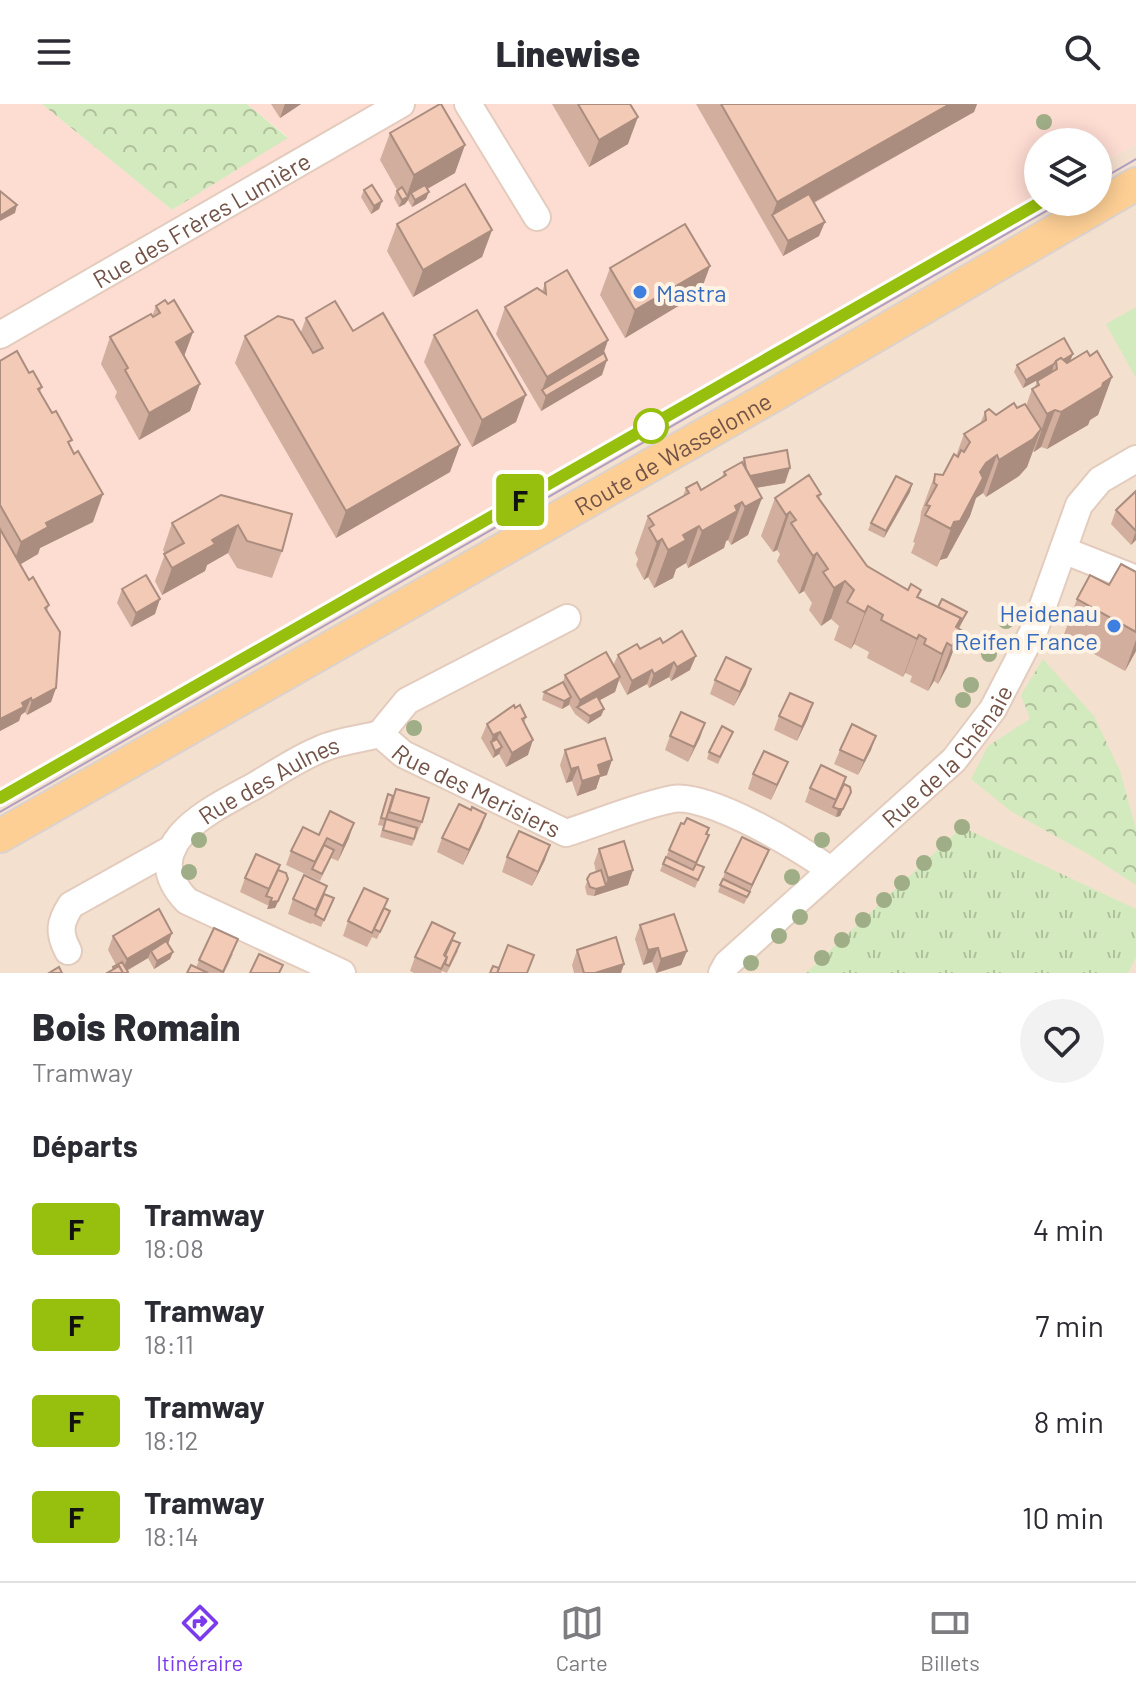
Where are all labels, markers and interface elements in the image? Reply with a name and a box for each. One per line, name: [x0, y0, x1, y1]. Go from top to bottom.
icon: menu: [32, 30, 76, 74]
icon: search: [1060, 30, 1104, 74]
text: Linewise: [496, 31, 640, 74]
map controls: [1024, 128, 1112, 216]
button: layers: [1024, 128, 1112, 216]
street label: Rue des Frères Lumière: [87, 145, 315, 293]
place label: Mastra: [656, 278, 727, 307]
marker: Mastra: [631, 283, 649, 301]
street label: Route de Wasselonne: [569, 385, 776, 520]
unlabelled marker: [634, 409, 668, 443]
line badge: F: [494, 474, 546, 526]
text: F: [512, 483, 528, 517]
place label: Heidenau Reifen France: [954, 598, 1098, 655]
marker: Heidenau Reifen France: [1105, 617, 1123, 635]
street label: Rue de la Chênaie: [875, 680, 1018, 833]
street label: Rue des Aulnes: [192, 729, 342, 830]
street label: Rue des Merisiers: [387, 737, 566, 843]
button: heart: [1020, 999, 1104, 1083]
text: Bois Romain: [32, 1003, 240, 1049]
text: Tramway: [32, 1056, 133, 1087]
text: Départs: [32, 1127, 138, 1163]
text: Tramway: [144, 1196, 265, 1232]
text: 4 min: [1033, 1211, 1104, 1247]
text: F: [68, 1212, 84, 1246]
text: 18:08: [144, 1232, 204, 1263]
text: Tramway: [144, 1292, 265, 1328]
text: 7 min: [1035, 1307, 1104, 1343]
text: F: [68, 1308, 84, 1342]
text: 18:11: [144, 1328, 194, 1359]
text: Tramway: [144, 1388, 265, 1424]
text: 8 min: [1034, 1403, 1104, 1439]
text: F: [68, 1404, 84, 1438]
text: 18:12: [144, 1424, 199, 1455]
text: Tramway: [144, 1484, 265, 1520]
text: 10 min: [1022, 1499, 1104, 1535]
text: F: [68, 1500, 84, 1534]
text: 18:14: [144, 1520, 199, 1551]
tab: Itinéraire: [156, 1601, 243, 1675]
tab: Carte: [556, 1601, 608, 1675]
tab: Billets: [920, 1601, 980, 1675]

